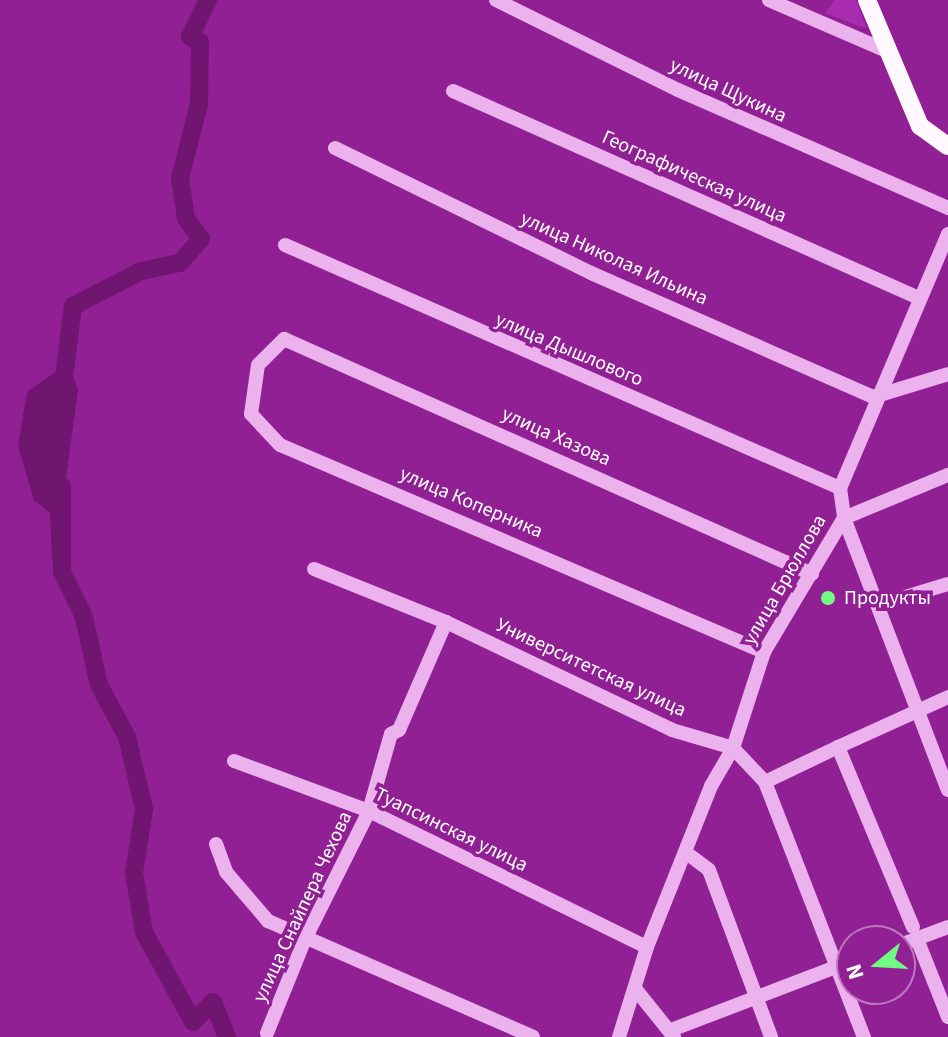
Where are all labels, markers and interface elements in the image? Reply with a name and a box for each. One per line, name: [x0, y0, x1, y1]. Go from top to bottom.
street label: улица Щукина: [666, 53, 790, 129]
street label: Географическая улица: [598, 125, 790, 229]
street label: улица Николая Ильина: [517, 207, 711, 311]
street label: улица Дышлового: [491, 308, 647, 392]
street label: улица Хазова: [498, 402, 614, 472]
street label: улица Коперника: [396, 462, 546, 544]
street label: улица Брюллова: [738, 511, 832, 649]
place label: Продукты: [844, 586, 931, 610]
marker: Продукты: [819, 589, 837, 607]
street label: Университетская улица: [492, 613, 690, 723]
street label: Туапсинская улица: [370, 783, 532, 877]
street label: улица Снайпера Чехова: [248, 808, 358, 1006]
north arrow: [836, 925, 916, 1005]
text: N: [838, 960, 873, 984]

